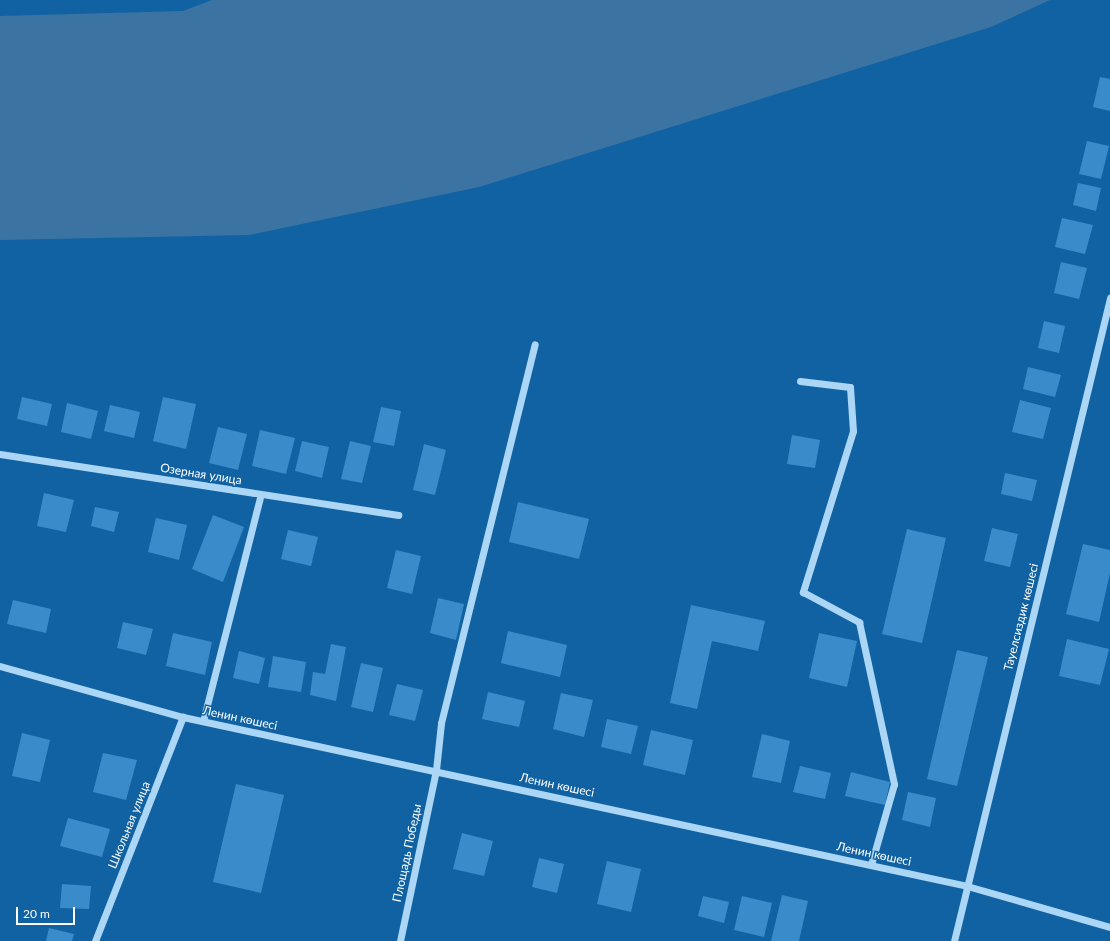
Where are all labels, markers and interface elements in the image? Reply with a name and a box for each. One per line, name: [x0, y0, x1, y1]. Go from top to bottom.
street label: Озерная улица: [159, 460, 243, 488]
street label: Тауелсиздик көшесі: [1001, 562, 1041, 672]
street label: Ленин көшесі: [201, 703, 279, 733]
street label: Ленин көшесі: [518, 770, 596, 800]
street label: Школьная улица: [105, 779, 153, 871]
street label: Площадь Победы: [390, 803, 424, 903]
street label: Ленин көшесі: [835, 839, 913, 869]
scale bar: [18, 899, 77, 925]
text: 20 m: [23, 906, 50, 921]

